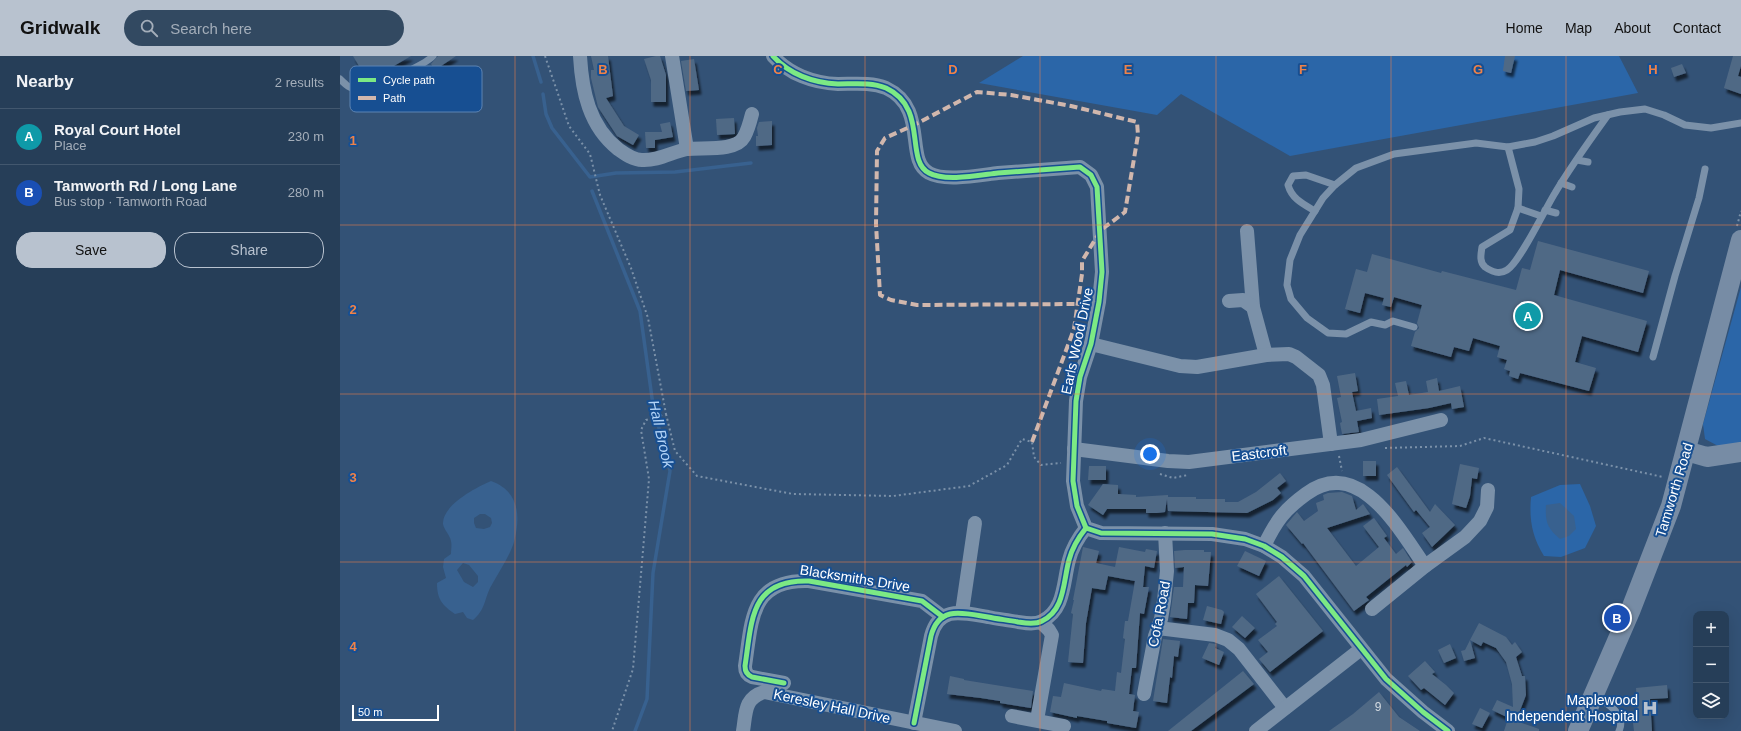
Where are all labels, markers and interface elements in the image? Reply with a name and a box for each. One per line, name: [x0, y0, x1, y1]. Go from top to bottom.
search box: [124, 10, 404, 46]
text: Gridwalk: [20, 17, 100, 38]
icon: search: [138, 17, 160, 39]
text: Search here: [170, 20, 252, 37]
text: Home: [1506, 20, 1543, 36]
text: Map: [1565, 20, 1592, 36]
text: About: [1614, 20, 1651, 36]
text: Contact: [1673, 20, 1721, 36]
text: B: [598, 62, 608, 77]
text: C: [773, 62, 783, 77]
text: D: [948, 62, 958, 77]
text: E: [1124, 62, 1133, 77]
text: F: [1299, 62, 1307, 77]
text: G: [1473, 62, 1483, 77]
text: H: [1648, 62, 1658, 77]
legend: [350, 66, 482, 112]
text: Nearby: [16, 72, 74, 91]
text: Cycle path: [383, 74, 435, 86]
text: 2 results: [275, 75, 324, 90]
text: Path: [383, 92, 406, 104]
text: Royal Court Hotel: [54, 121, 181, 138]
text: A: [24, 129, 34, 144]
text: 230 m: [288, 129, 324, 144]
text: 1: [349, 133, 357, 148]
text: Place: [54, 138, 87, 153]
text: Tamworth Rd / Long Lane: [54, 177, 237, 194]
text: B: [24, 185, 34, 200]
text: 280 m: [288, 185, 324, 200]
text: Bus stop · Tamworth Road: [54, 194, 207, 209]
button: Save: [16, 232, 166, 268]
button: Share: [174, 232, 324, 268]
street label: Earls Wood Drive: [1058, 286, 1096, 396]
pin: A: [1515, 301, 1541, 331]
text: 2: [349, 302, 357, 317]
water label: Hall Brook: [645, 398, 678, 471]
street label: Tamworth Road: [1652, 441, 1696, 539]
street label: Eastcroft: [1231, 442, 1287, 464]
your location: [1140, 444, 1160, 464]
text: 3: [349, 470, 357, 485]
street label: Blacksmiths Drive: [799, 561, 911, 595]
street label: Cofa Road: [1145, 580, 1173, 648]
pin: B: [1604, 603, 1630, 633]
map controls: [1693, 611, 1729, 719]
button: +: [1693, 611, 1729, 647]
text: 4: [349, 639, 357, 654]
button: −: [1693, 647, 1729, 683]
button: layers: [1693, 683, 1729, 719]
street label: Keresley Hall Drive: [772, 686, 892, 726]
place label: Maplewood Independent Hospital: [1506, 692, 1638, 724]
hospital icon: Maplewood Independent Hospital: [1641, 699, 1659, 717]
house number: 9: [1375, 700, 1382, 714]
scale bar: [352, 703, 439, 722]
text: 50 m: [358, 706, 382, 718]

